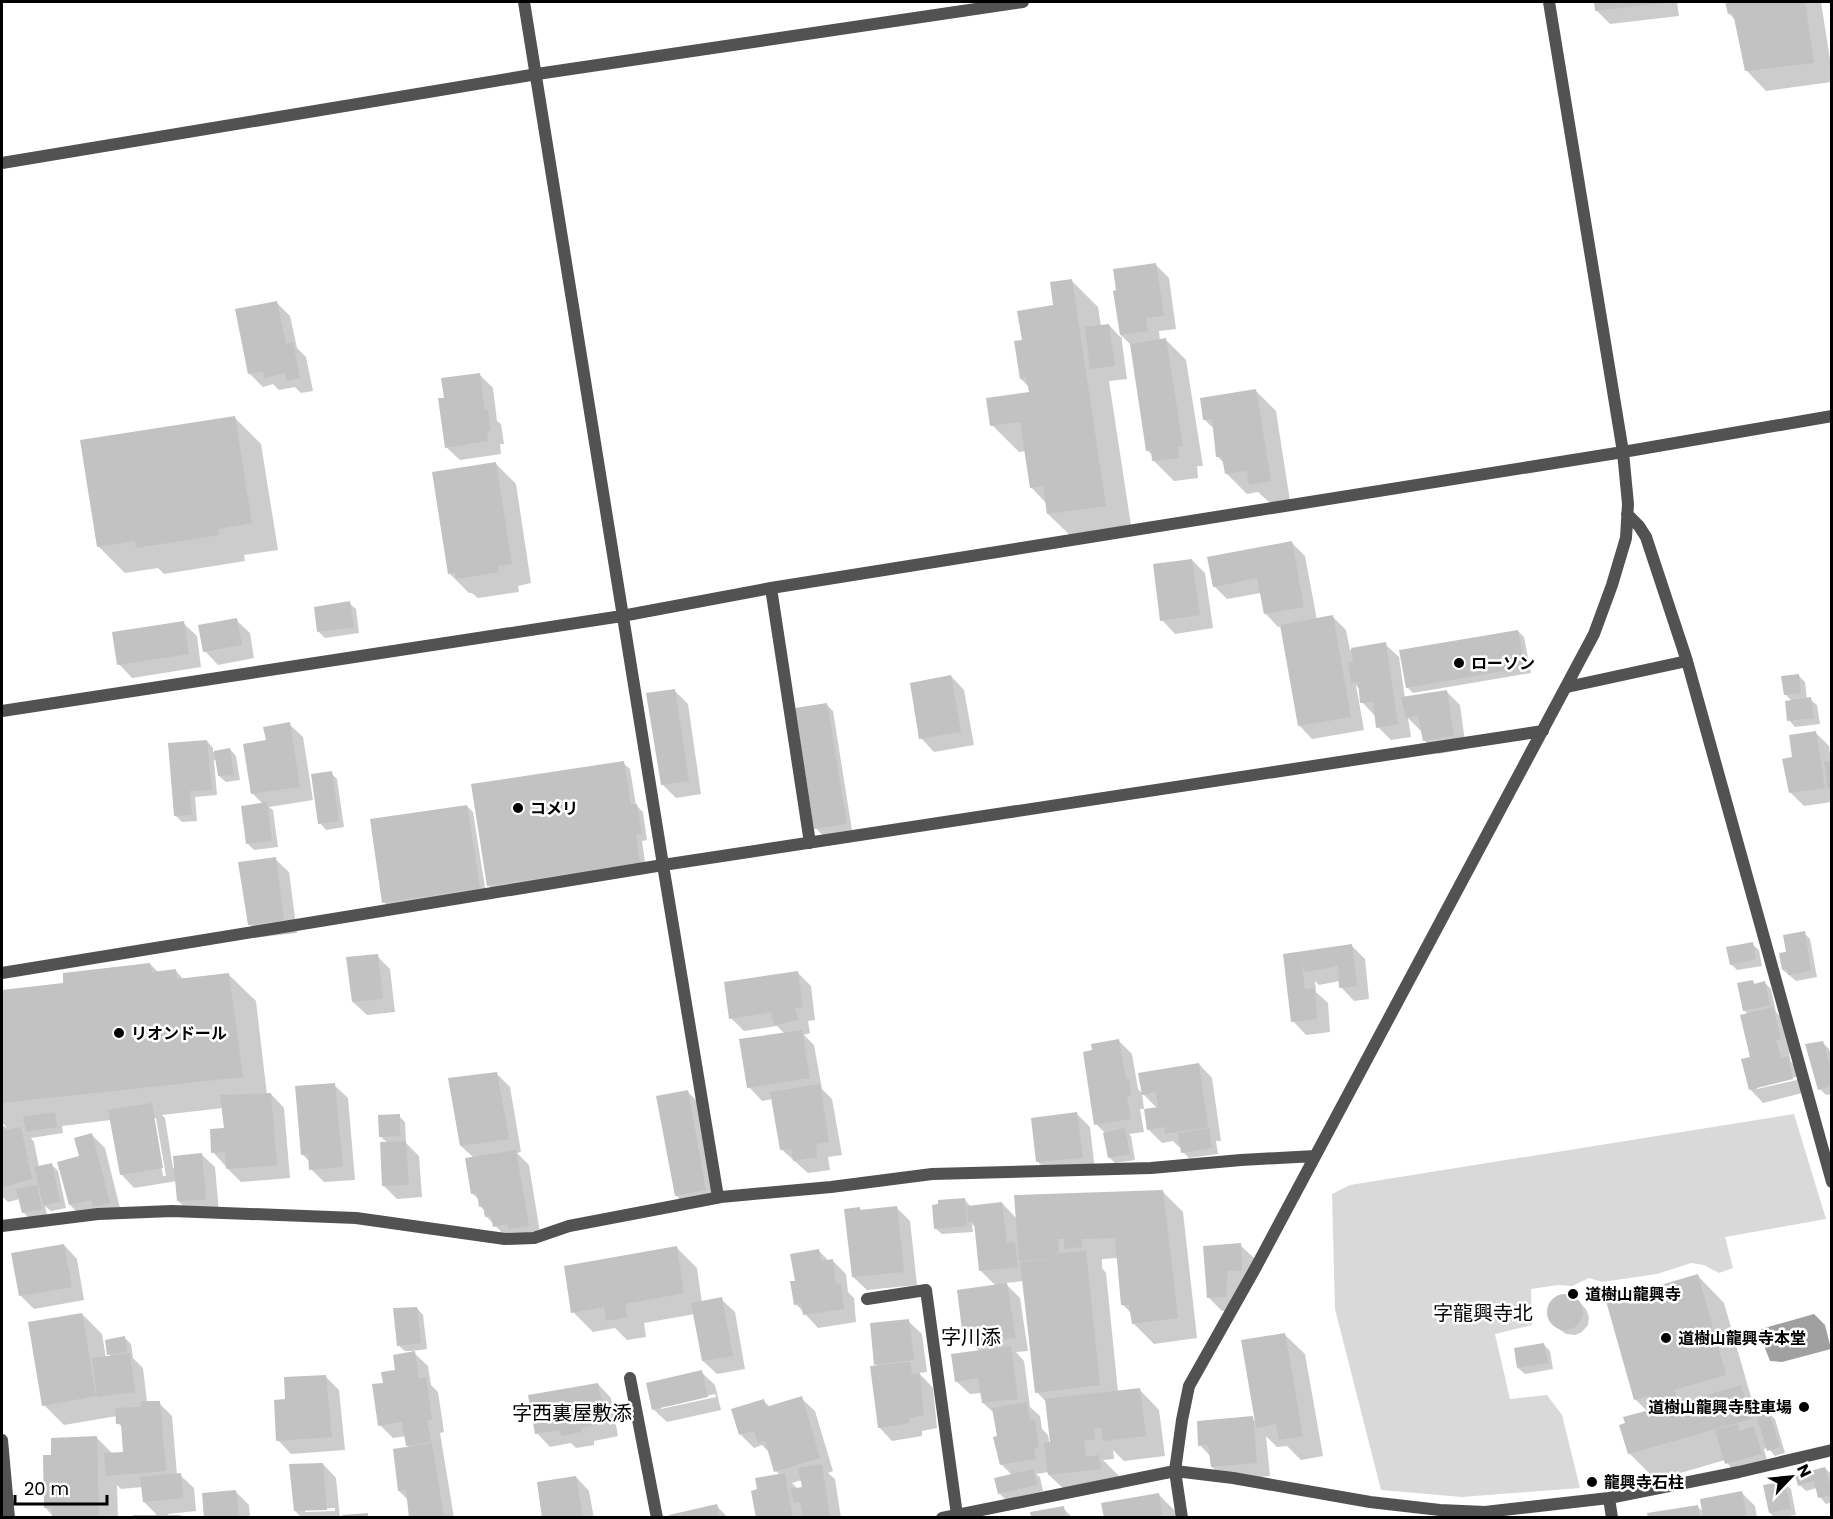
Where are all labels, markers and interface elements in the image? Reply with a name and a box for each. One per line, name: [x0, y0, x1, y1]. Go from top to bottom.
place label: ローソン: [1471, 652, 1535, 675]
marker: ローソン: [1452, 656, 1466, 670]
place label: コメリ: [530, 797, 578, 820]
marker: コメリ: [511, 801, 525, 815]
place label: リオンドール: [131, 1022, 227, 1045]
marker: リオンドール: [112, 1026, 126, 1040]
place label: 道樹山龍興寺: [1585, 1283, 1681, 1306]
marker: 道樹山龍興寺: [1566, 1287, 1580, 1301]
district label: 字龍興寺北: [1433, 1299, 1533, 1327]
district label: 字川添: [941, 1323, 1001, 1351]
place label: 道樹山龍興寺本堂: [1678, 1327, 1806, 1350]
marker: 道樹山龍興寺本堂: [1659, 1331, 1673, 1345]
place label: 道樹山龍興寺駐車場: [1648, 1396, 1792, 1419]
district label: 字西裏屋敷添: [512, 1399, 632, 1427]
marker: 道樹山龍興寺駐車場: [1797, 1400, 1811, 1414]
north arrow: [1761, 1447, 1821, 1507]
text: N: [1791, 1460, 1817, 1481]
scale bar: [15, 1468, 106, 1506]
place label: 龍興寺石柱: [1604, 1471, 1684, 1494]
marker: 龍興寺石柱: [1585, 1475, 1599, 1489]
text: 20 m: [24, 1476, 69, 1501]

